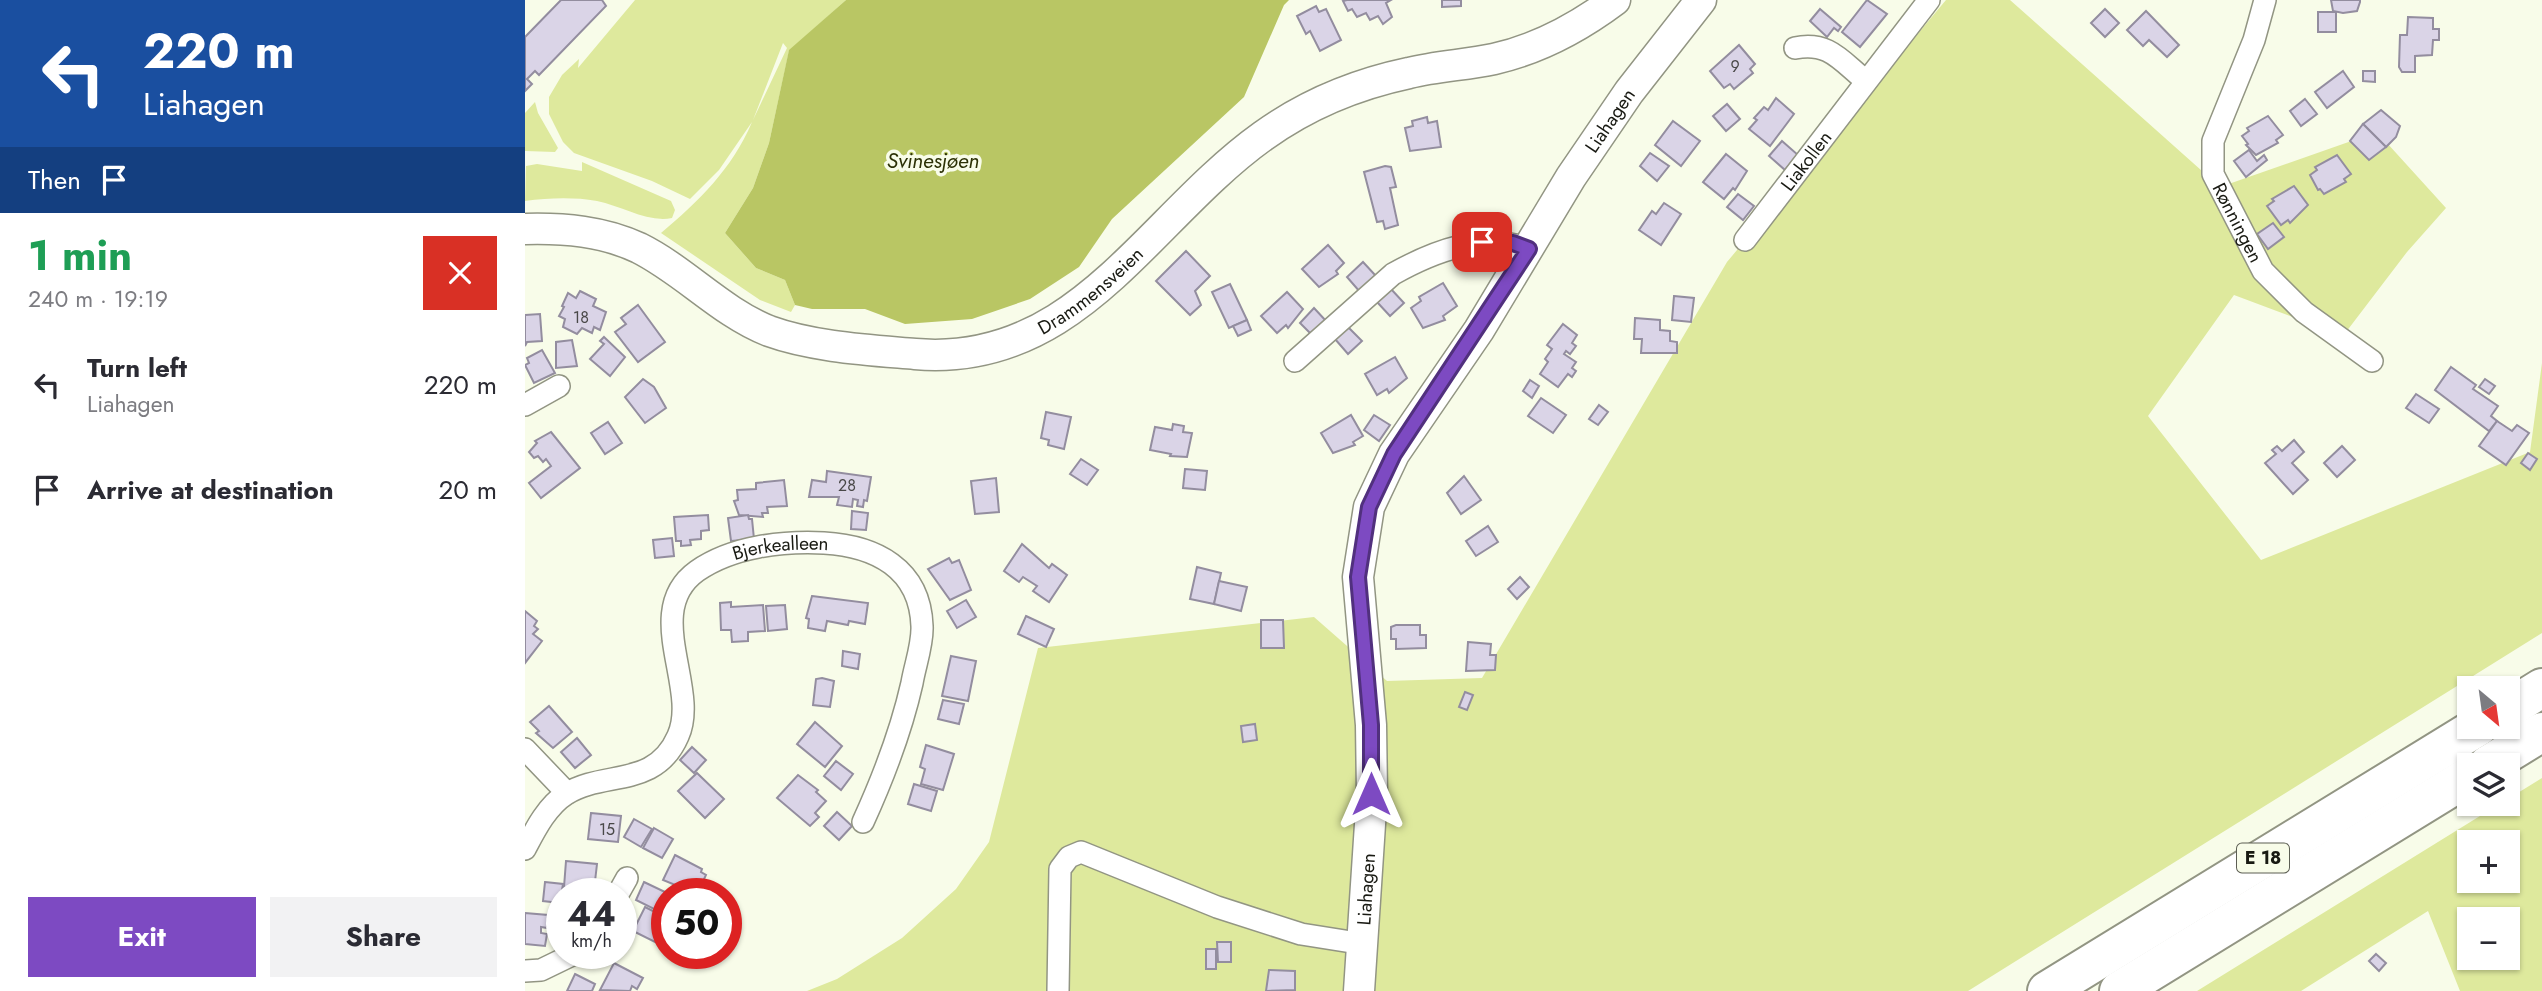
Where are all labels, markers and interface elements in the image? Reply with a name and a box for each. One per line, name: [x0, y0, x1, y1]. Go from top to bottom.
text: 220 m: [143, 16, 295, 86]
icon: left: [28, 28, 119, 119]
house number: 9: [1730, 55, 1740, 78]
text: Liahagen: [143, 81, 265, 127]
street label: Liahagen: [1579, 83, 1642, 158]
street label: Liakollen: [1774, 125, 1838, 197]
water label: Svinesjøen: [887, 146, 979, 176]
text: Then: [28, 161, 81, 199]
icon: arrive: [95, 161, 133, 199]
street label: Rønningen: [2206, 178, 2269, 267]
pin: [1452, 212, 1512, 272]
icon: arrive: [1463, 223, 1501, 261]
text: 1 min: [28, 225, 132, 286]
button: close: [423, 236, 497, 310]
street label: Drammensveien: [1033, 241, 1149, 341]
text: 240 m · 19:19: [28, 282, 168, 316]
house number: 18: [573, 306, 589, 329]
text: Turn left: [87, 349, 187, 387]
icon: left: [28, 366, 66, 404]
text: 220 m: [424, 366, 497, 404]
text: Liahagen: [87, 387, 175, 421]
icon: arrive: [28, 471, 66, 509]
text: Arrive at destination: [87, 471, 334, 509]
text: 20 m: [439, 471, 497, 509]
house number: 28: [838, 474, 856, 497]
street label: Bjerkealleen: [729, 530, 829, 567]
north arrow: [2457, 676, 2520, 738]
map controls: [2457, 676, 2520, 970]
button: layers: [2457, 753, 2520, 816]
position arrow: [1334, 757, 1408, 831]
house number: 15: [599, 818, 615, 841]
button: +: [2457, 830, 2520, 893]
road number: E 18: [2237, 844, 2289, 872]
street label: Liahagen: [1350, 852, 1382, 926]
speed limit sign: 50: [651, 878, 742, 969]
text: 44: [567, 889, 616, 939]
button: Exit: [28, 897, 256, 977]
button: Share: [270, 897, 497, 977]
button: −: [2457, 907, 2520, 970]
text: km/h: [571, 928, 612, 954]

